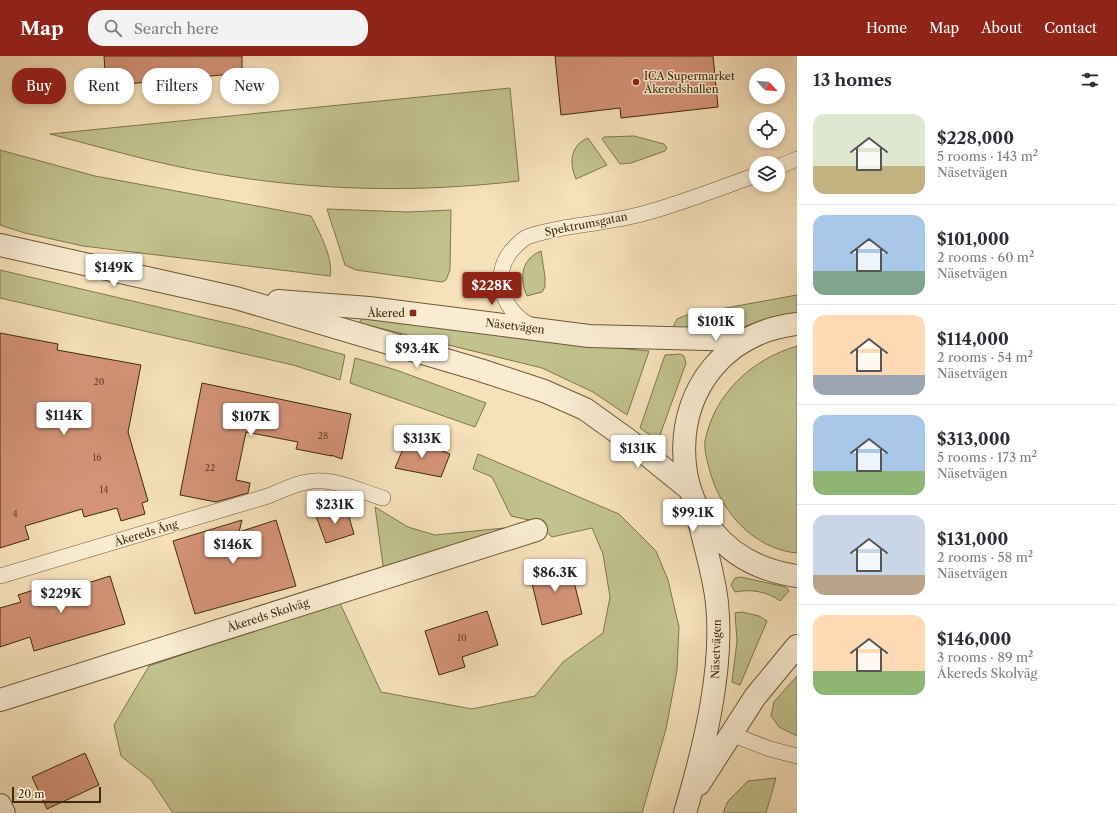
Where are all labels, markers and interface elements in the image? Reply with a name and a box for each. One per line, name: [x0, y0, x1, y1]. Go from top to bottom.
search box: [88, 10, 368, 46]
text: Map: [20, 17, 64, 40]
icon: search: [102, 17, 124, 39]
text: Search here: [134, 19, 219, 38]
text: Home: [866, 19, 907, 37]
text: Map: [929, 19, 959, 37]
text: About: [981, 19, 1022, 37]
text: Contact: [1044, 19, 1097, 37]
chip: Buy: [12, 68, 66, 104]
chip: Rent: [74, 68, 134, 104]
chip: Filters: [142, 68, 212, 104]
chip: New: [220, 68, 279, 104]
north arrow: [749, 68, 785, 104]
map controls: [749, 68, 785, 192]
place label: ICA Supermarket Åkeredshallen: [643, 69, 735, 96]
icon: filters: [1079, 69, 1101, 91]
text: 13 homes: [813, 70, 892, 90]
marker: ICA Supermarket Åkeredshallen: [631, 77, 641, 87]
button: locate: [749, 112, 785, 148]
text: $228,000: [937, 128, 1014, 148]
icon: home: [845, 130, 893, 178]
text: 5 rooms · 143 m²: [937, 148, 1038, 164]
button: layers: [749, 156, 785, 192]
text: Näsetvägen: [937, 164, 1008, 180]
street label: Spektrumsgatan: [543, 209, 629, 239]
text: $101,000: [937, 229, 1009, 249]
icon: home: [845, 231, 893, 279]
text: 2 rooms · 60 m²: [937, 249, 1034, 265]
pin: $149K: [86, 254, 142, 288]
text: $149K: [95, 259, 133, 275]
text: Näsetvägen: [937, 265, 1008, 281]
pin: $228K: [464, 272, 520, 306]
text: $228K: [471, 277, 513, 293]
place label: Åkered: [366, 306, 405, 320]
marker: Åkered: [408, 308, 418, 318]
pin: $101K: [688, 308, 744, 342]
text: $101K: [697, 313, 735, 329]
street label: Näsetvägen: [485, 315, 546, 337]
text: $114,000: [937, 329, 1009, 349]
icon: home: [845, 331, 893, 379]
pin: $93.4K: [384, 335, 450, 369]
text: $93.4K: [395, 340, 439, 356]
text: 2 rooms · 54 m²: [937, 349, 1033, 365]
text: Näsetvägen: [937, 365, 1008, 381]
house number: 20: [94, 376, 105, 387]
pin: $114K: [36, 402, 92, 436]
pin: $107K: [223, 403, 279, 437]
text: $114K: [45, 407, 83, 423]
text: $107K: [232, 408, 270, 424]
pin: $313K: [394, 425, 450, 459]
text: $313,000: [937, 429, 1010, 449]
house number: 28: [318, 430, 328, 441]
text: $313K: [403, 430, 441, 446]
icon: home: [845, 431, 893, 479]
pin: $131K: [610, 435, 666, 469]
text: $131K: [620, 440, 656, 456]
text: 5 rooms · 173 m²: [937, 449, 1037, 465]
house number: 16: [92, 452, 102, 463]
house number: 22: [205, 462, 215, 473]
text: Näsetvägen: [937, 465, 1008, 481]
house number: 14: [100, 484, 109, 495]
pin: $231K: [307, 491, 363, 525]
text: $231K: [316, 496, 354, 512]
pin: $99.1K: [660, 499, 726, 533]
text: $99.1K: [672, 504, 714, 520]
house number: 4: [12, 508, 18, 519]
street label: Åkereds Äng: [112, 517, 180, 550]
text: $131,000: [937, 529, 1008, 549]
pin: $146K: [205, 531, 261, 565]
icon: home: [845, 531, 893, 579]
text: $146K: [214, 536, 252, 552]
text: 2 rooms · 58 m²: [937, 549, 1033, 565]
pin: $86.3K: [522, 559, 588, 593]
text: $86.3K: [533, 564, 577, 580]
text: Näsetvägen: [937, 565, 1008, 581]
pin: $229K: [33, 580, 89, 614]
text: $229K: [41, 585, 81, 601]
street label: Åkereds Skolväg: [224, 595, 311, 635]
street label: Näsetvägen: [708, 619, 724, 679]
text: $146,000: [937, 629, 1011, 649]
icon: home: [845, 631, 893, 679]
house number: 10: [457, 632, 467, 643]
text: 3 rooms · 89 m²: [937, 649, 1033, 665]
text: Åkereds Skolväg: [937, 665, 1037, 681]
scale bar: [12, 785, 101, 804]
text: 20 m: [18, 787, 44, 801]

